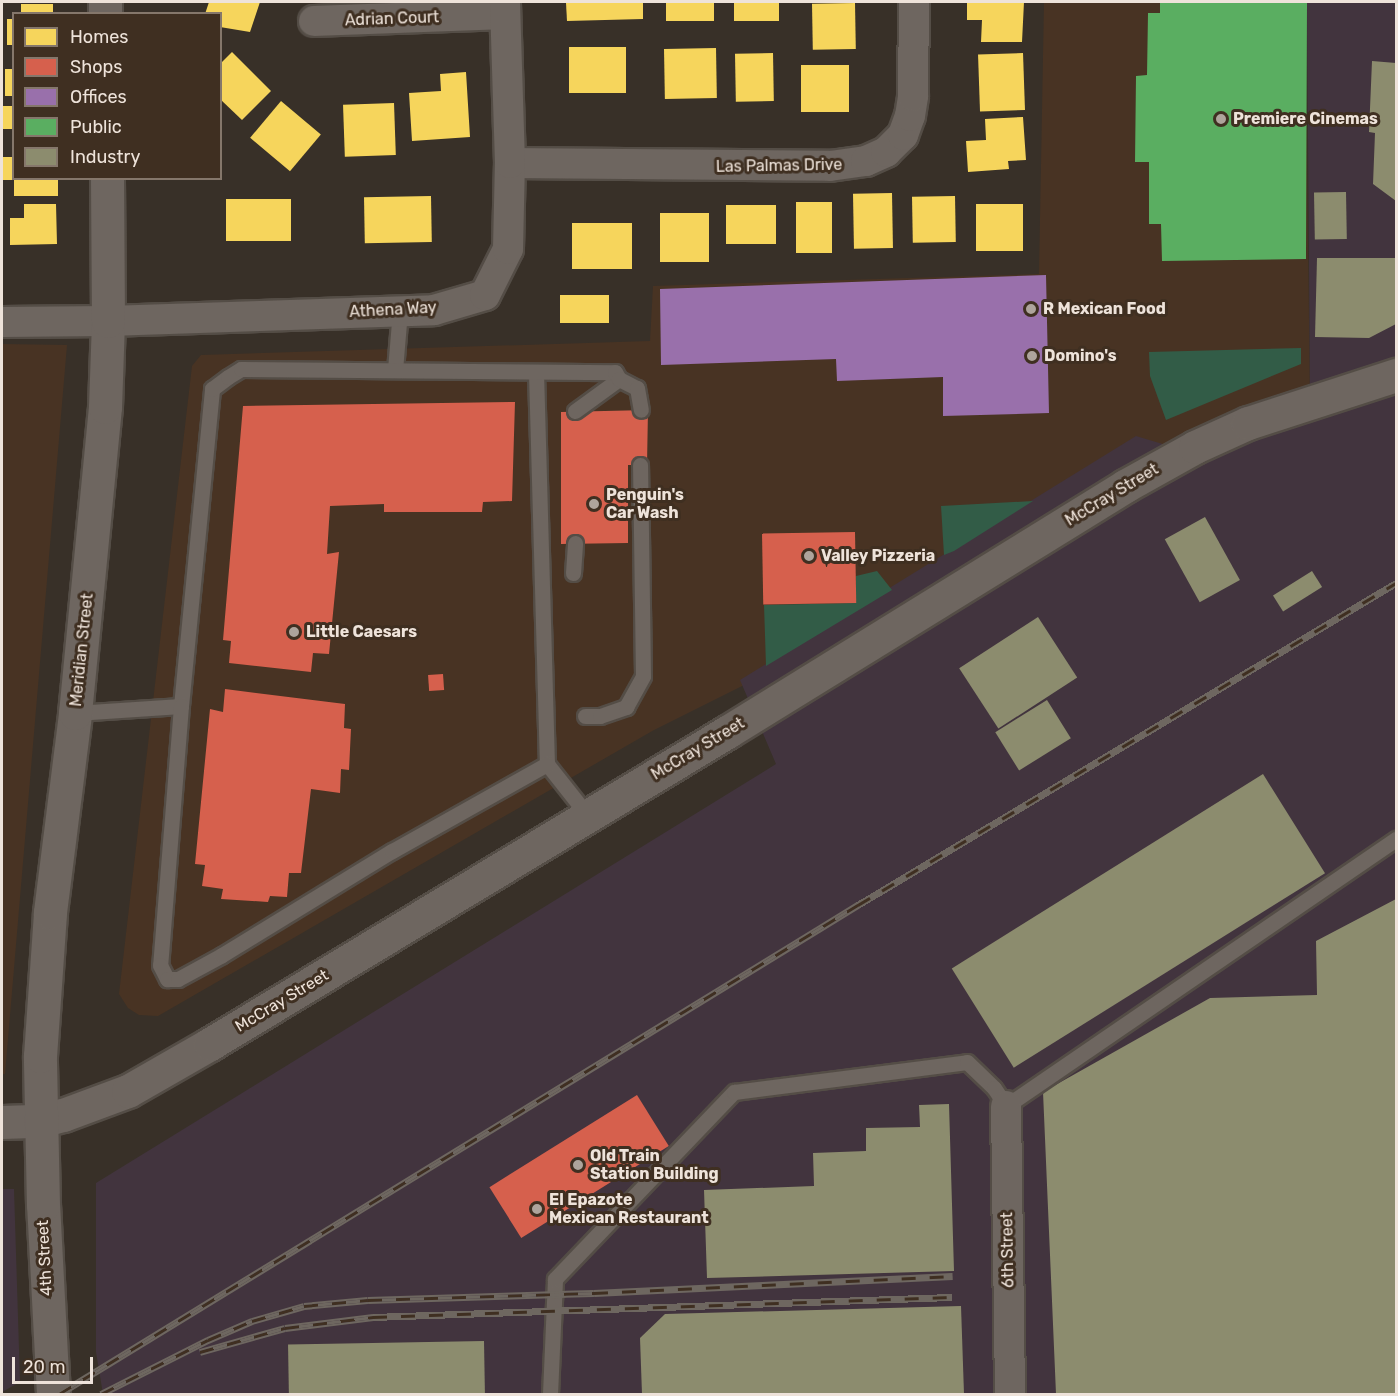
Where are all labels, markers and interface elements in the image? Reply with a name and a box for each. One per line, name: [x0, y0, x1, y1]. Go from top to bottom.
street label: Adrian Court: [345, 8, 439, 30]
legend: [12, 12, 222, 180]
text: Homes: [70, 26, 128, 48]
text: Shops: [70, 56, 122, 78]
text: Offices: [70, 86, 127, 108]
place label: Premiere Cinemas: [1233, 109, 1378, 129]
marker: Premiere Cinemas: [1214, 112, 1228, 126]
text: Public: [70, 116, 122, 138]
text: Industry: [70, 146, 140, 168]
street label: Las Palmas Drive: [716, 155, 842, 177]
street label: Athena Way: [349, 298, 437, 322]
place label: R Mexican Food: [1043, 299, 1166, 319]
marker: R Mexican Food: [1024, 302, 1038, 316]
place label: Domino's: [1044, 346, 1117, 366]
marker: Domino's: [1025, 349, 1039, 363]
street label: McCray Street: [1062, 460, 1162, 530]
place label: Penguin's Car Wash: [606, 485, 684, 523]
marker: Penguin's Car Wash: [587, 497, 601, 511]
place label: Valley Pizzeria: [821, 546, 936, 566]
marker: Valley Pizzeria: [802, 549, 816, 563]
street label: Meridian Street: [67, 592, 97, 708]
place label: Little Caesars: [306, 622, 417, 642]
marker: Little Caesars: [287, 625, 301, 639]
street label: McCray Street: [648, 714, 748, 784]
street label: McCray Street: [232, 966, 332, 1036]
place label: Old Train Station Building: [590, 1146, 719, 1184]
marker: Old Train Station Building: [571, 1158, 585, 1172]
place label: El Epazote Mexican Restaurant: [549, 1190, 709, 1228]
marker: El Epazote Mexican Restaurant: [530, 1202, 544, 1216]
street label: 6th Street: [998, 1212, 1018, 1288]
street label: 4th Street: [33, 1219, 57, 1297]
scale bar: [15, 1345, 96, 1383]
text: 20 m: [23, 1356, 65, 1378]

